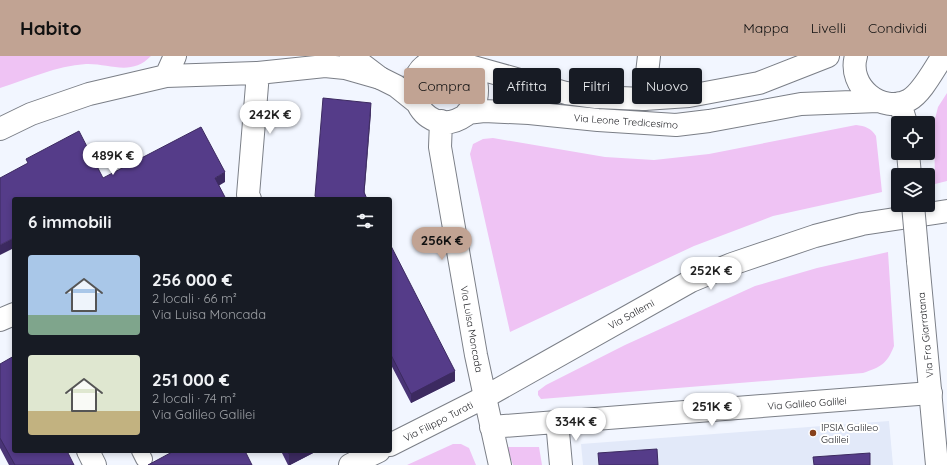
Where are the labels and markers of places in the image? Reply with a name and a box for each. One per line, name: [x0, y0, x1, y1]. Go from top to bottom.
pin: 242K €: [237, 101, 303, 135]
pin: 489K €: [80, 142, 146, 176]
pin: 256K €: [409, 227, 475, 261]
pin: 252K €: [678, 257, 744, 291]
pin: 251K €: [679, 393, 745, 427]
pin: 334K €: [543, 408, 609, 442]
place label: IPSIA Galileo Galilei: [821, 421, 878, 446]
marker: IPSIA Galileo Galilei: [808, 428, 818, 438]

